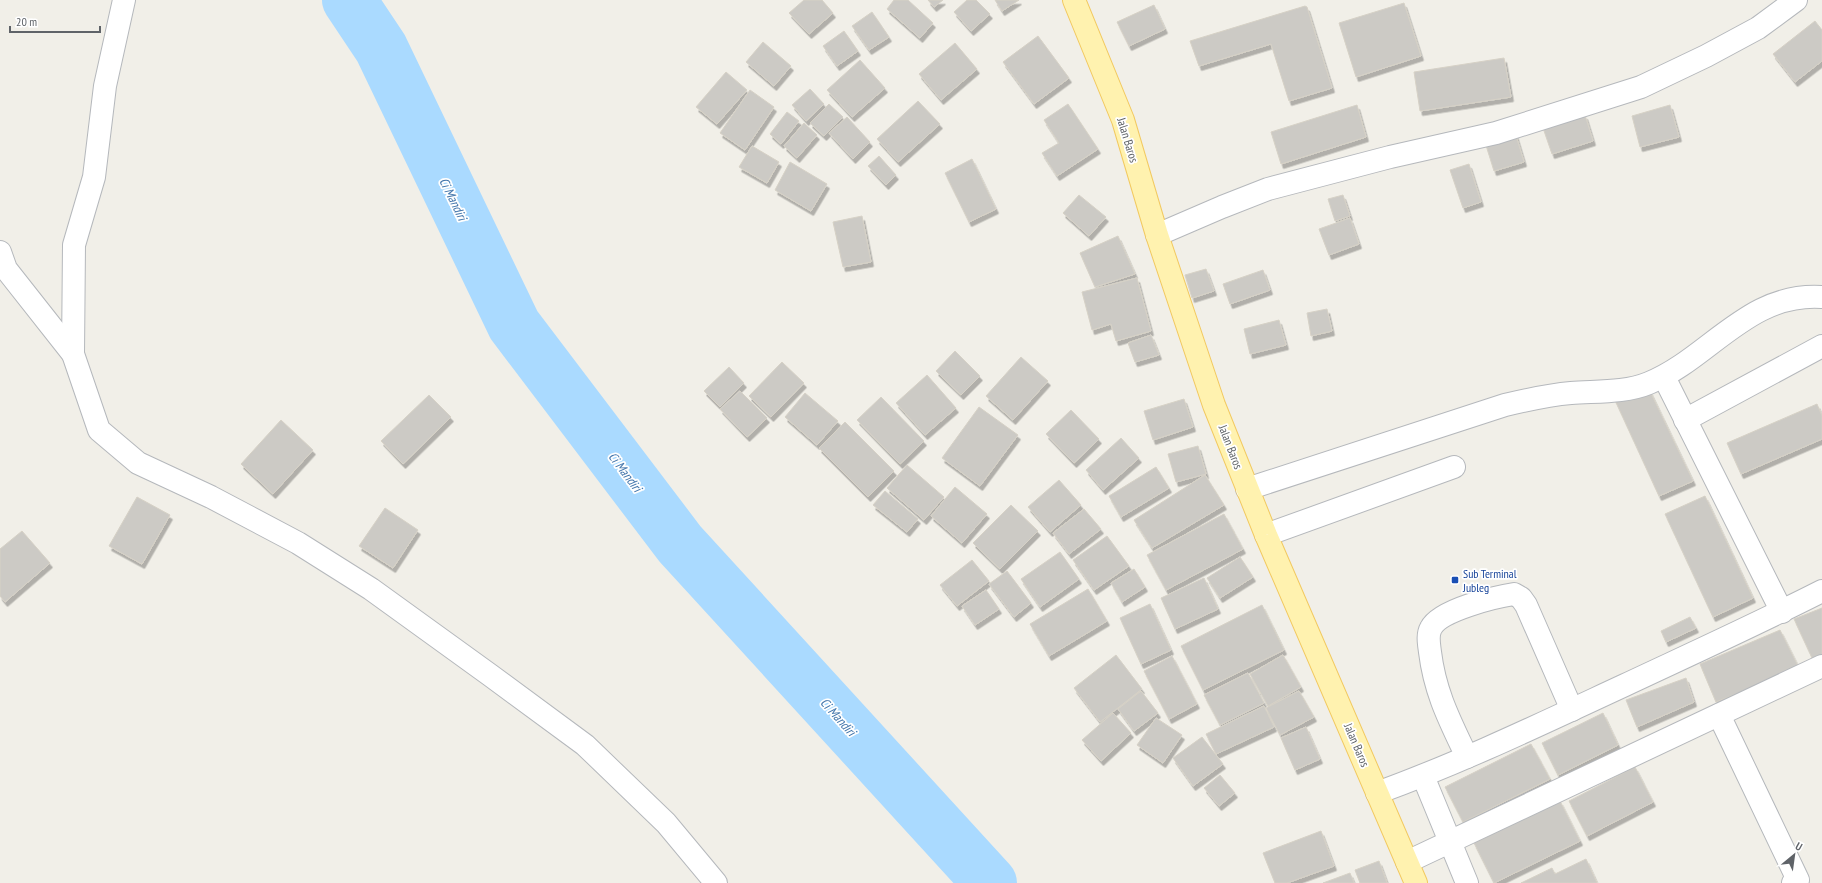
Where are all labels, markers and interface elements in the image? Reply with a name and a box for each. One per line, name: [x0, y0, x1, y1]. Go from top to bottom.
scale bar: [10, 8, 100, 34]
text: 20 m: [16, 14, 37, 29]
street label: Jalan Baros: [1114, 115, 1142, 164]
water label: Ci Mandiri: [435, 175, 472, 225]
street label: Jalan Baros: [1215, 422, 1246, 471]
water label: Ci Mandiri: [605, 449, 647, 497]
place label: Sub Terminal Jubleg: [1462, 566, 1517, 595]
marker: Sub Terminal Jubleg: [1450, 575, 1460, 585]
water label: Ci Mandiri: [816, 694, 861, 741]
street label: Jalan Baros: [1341, 720, 1373, 769]
north arrow: [1774, 835, 1814, 875]
text: U: [1793, 839, 1805, 854]

